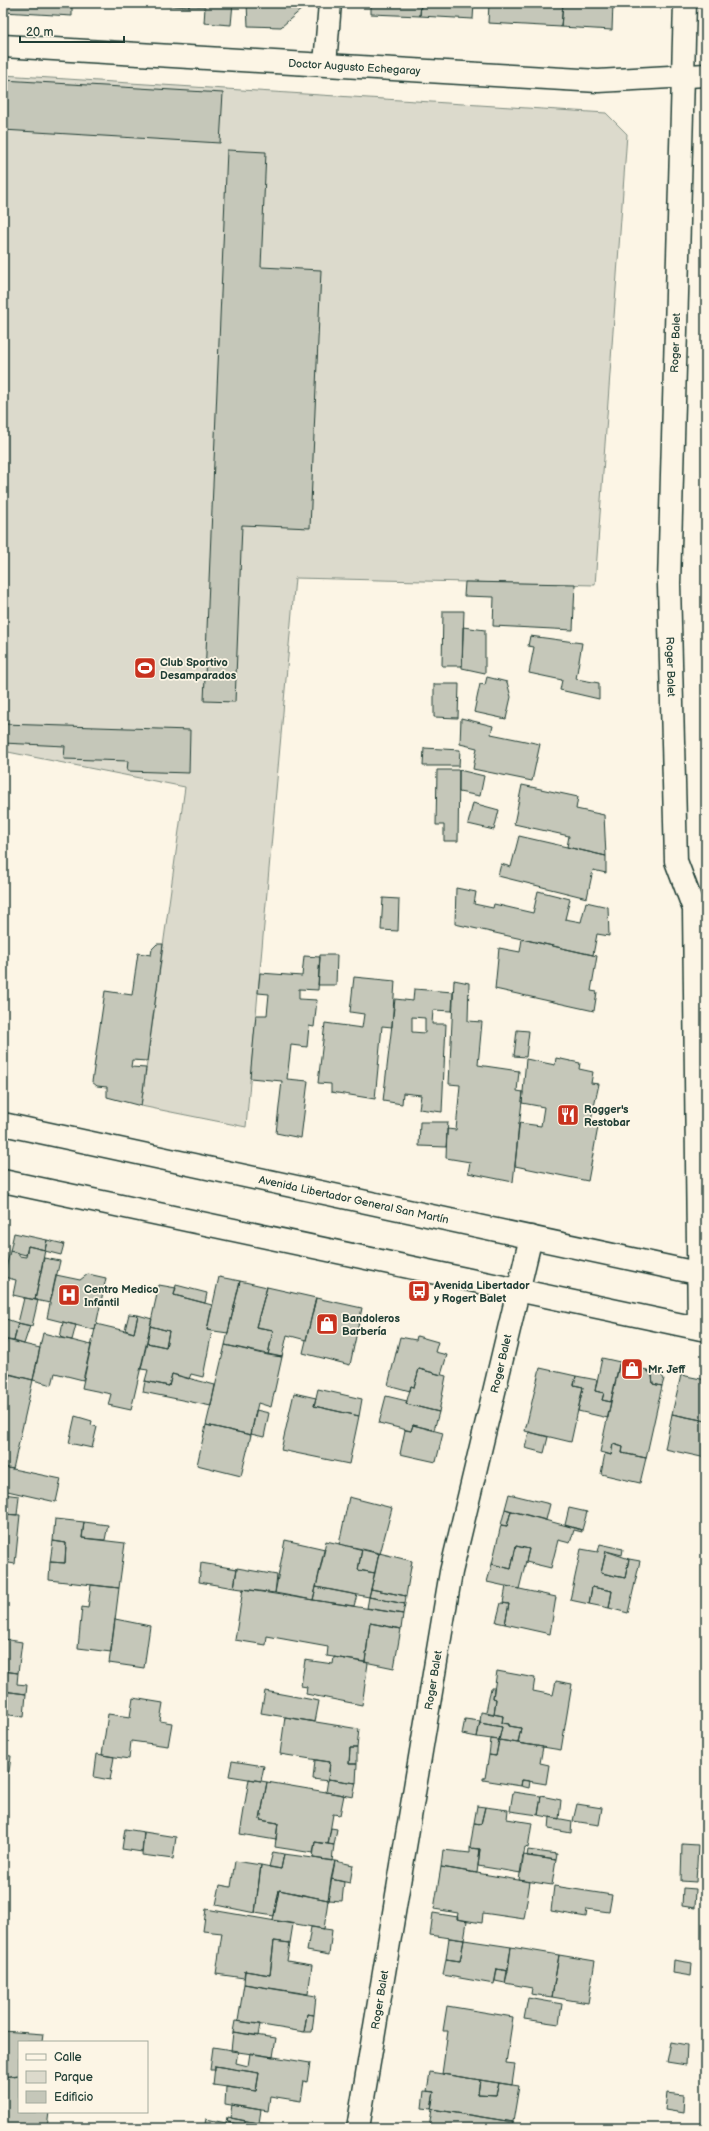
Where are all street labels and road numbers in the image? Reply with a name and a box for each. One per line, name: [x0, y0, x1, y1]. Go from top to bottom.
street label: Doctor Augusto Echegaray: [288, 57, 421, 78]
street label: Roger Balet: [668, 312, 683, 373]
street label: Roger Balet: [663, 637, 678, 698]
street label: Avenida Libertador General San Martín: [258, 1173, 450, 1227]
street label: Roger Balet: [488, 1332, 515, 1394]
street label: Roger Balet: [422, 1649, 445, 1711]
street label: Roger Balet: [369, 1969, 391, 2031]

